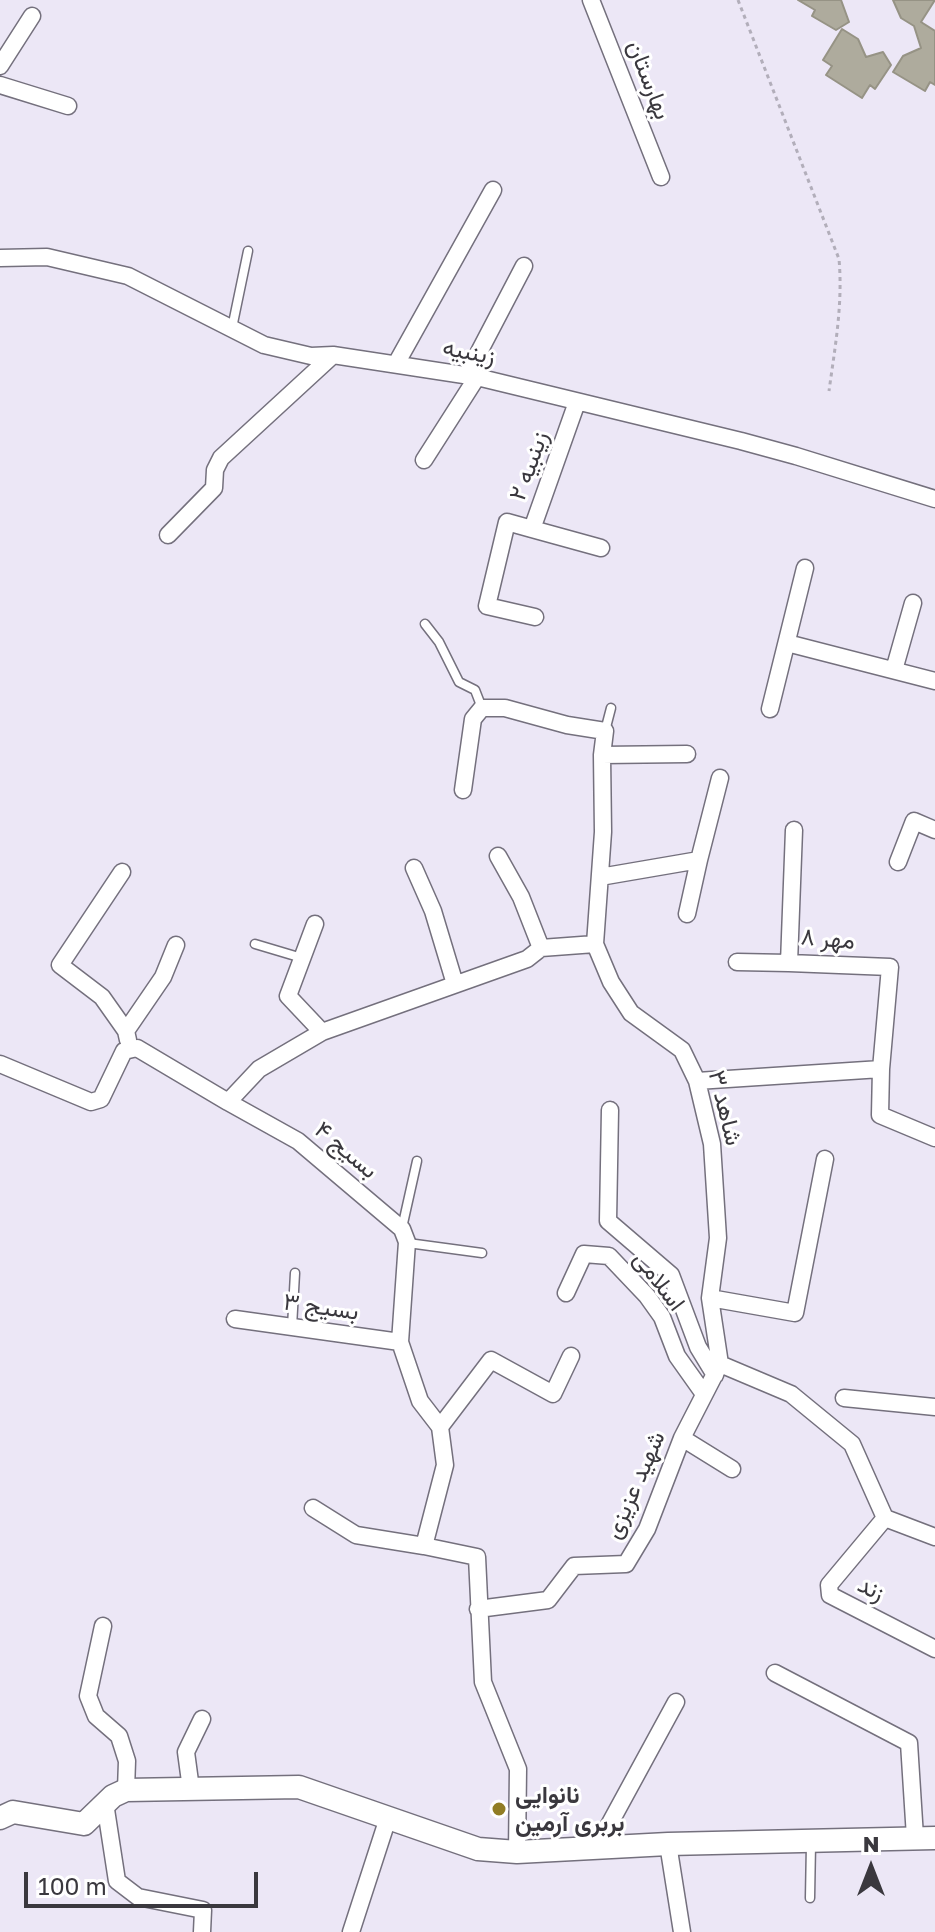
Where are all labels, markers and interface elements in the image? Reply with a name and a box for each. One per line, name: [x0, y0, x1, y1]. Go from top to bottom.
street label: بهارستان: [621, 36, 677, 124]
street label: زینبیه: [440, 333, 498, 371]
street label: زینبیه ۲: [503, 427, 555, 505]
street label: مهر ۸: [800, 922, 856, 956]
street label: شاهد ۳: [702, 1067, 748, 1149]
street label: بسیج ۴: [309, 1115, 383, 1185]
street label: اسلامی: [627, 1245, 691, 1317]
street label: بسیج ۳: [282, 1287, 360, 1327]
street label: شهید عزیزی: [599, 1427, 671, 1543]
street label: زند: [853, 1570, 889, 1608]
place label: نانوایی بربری آرمین: [515, 1781, 625, 1837]
marker: نانوایی بربری آرمین: [490, 1800, 508, 1818]
north arrow: [831, 1828, 911, 1908]
text: N: [863, 1830, 879, 1857]
scale bar: [28, 1856, 262, 1906]
text: 100 m: [38, 1871, 107, 1900]

